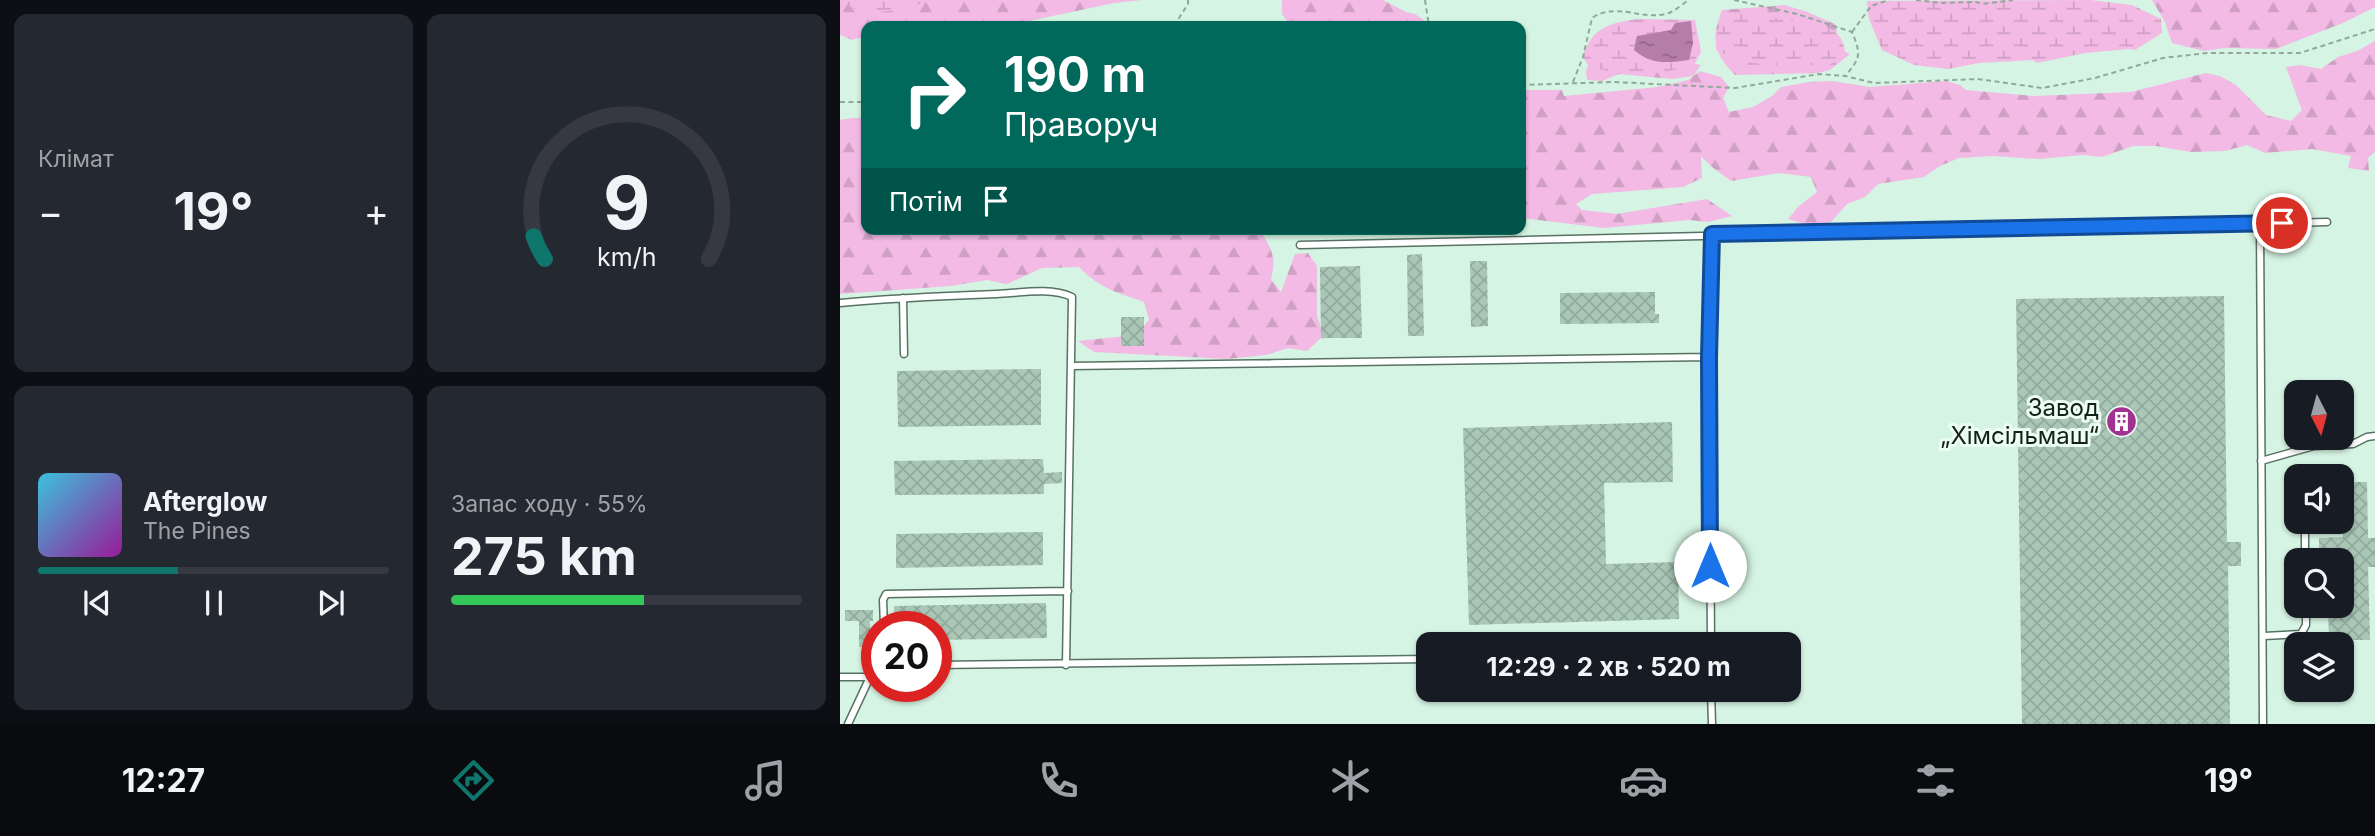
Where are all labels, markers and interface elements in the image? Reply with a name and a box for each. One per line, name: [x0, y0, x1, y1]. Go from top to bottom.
text: 190 m: [1004, 45, 1146, 104]
icon: right: [889, 49, 980, 140]
text: Праворуч: [1004, 105, 1158, 144]
text: Клімат: [38, 145, 114, 173]
text: 9: [603, 158, 650, 247]
text: 19°: [173, 180, 254, 243]
icon: arrive: [977, 182, 1015, 220]
text: Потім: [889, 186, 963, 217]
text: −: [38, 189, 63, 235]
text: +: [364, 189, 389, 235]
pin: [2252, 193, 2312, 253]
icon: arrive: [2263, 204, 2301, 242]
text: km/h: [597, 242, 656, 272]
north arrow: [2284, 380, 2354, 450]
map controls: [2284, 380, 2354, 702]
place label: Завод „Хімсільмаш“: [1940, 393, 2099, 450]
building icon: Завод „Хімсільмаш“: [2105, 404, 2139, 438]
button: sound: [2284, 464, 2354, 534]
text: Afterglow: [143, 486, 267, 517]
text: Запас ходу · 55%: [451, 490, 647, 518]
text: The Pines: [143, 517, 251, 545]
text: 275 km: [451, 525, 637, 588]
position arrow: [1673, 529, 1747, 603]
button: search: [2284, 548, 2354, 618]
icon: previous: [78, 584, 116, 622]
icon: pause: [195, 584, 233, 622]
icon: next: [312, 584, 350, 622]
speed limit sign: 20: [861, 611, 952, 702]
button: layers: [2284, 632, 2354, 702]
text: 12:29 · 2 хв · 520 m: [1486, 651, 1731, 682]
icon: directions: [449, 756, 498, 805]
icon: music: [741, 756, 790, 805]
icon: phone: [1034, 756, 1083, 805]
icon: climate: [1326, 756, 1375, 805]
icon: car: [1619, 756, 1668, 805]
icon: filters: [1911, 756, 1960, 805]
text: 12:27: [122, 761, 205, 800]
text: 19°: [2204, 761, 2253, 800]

